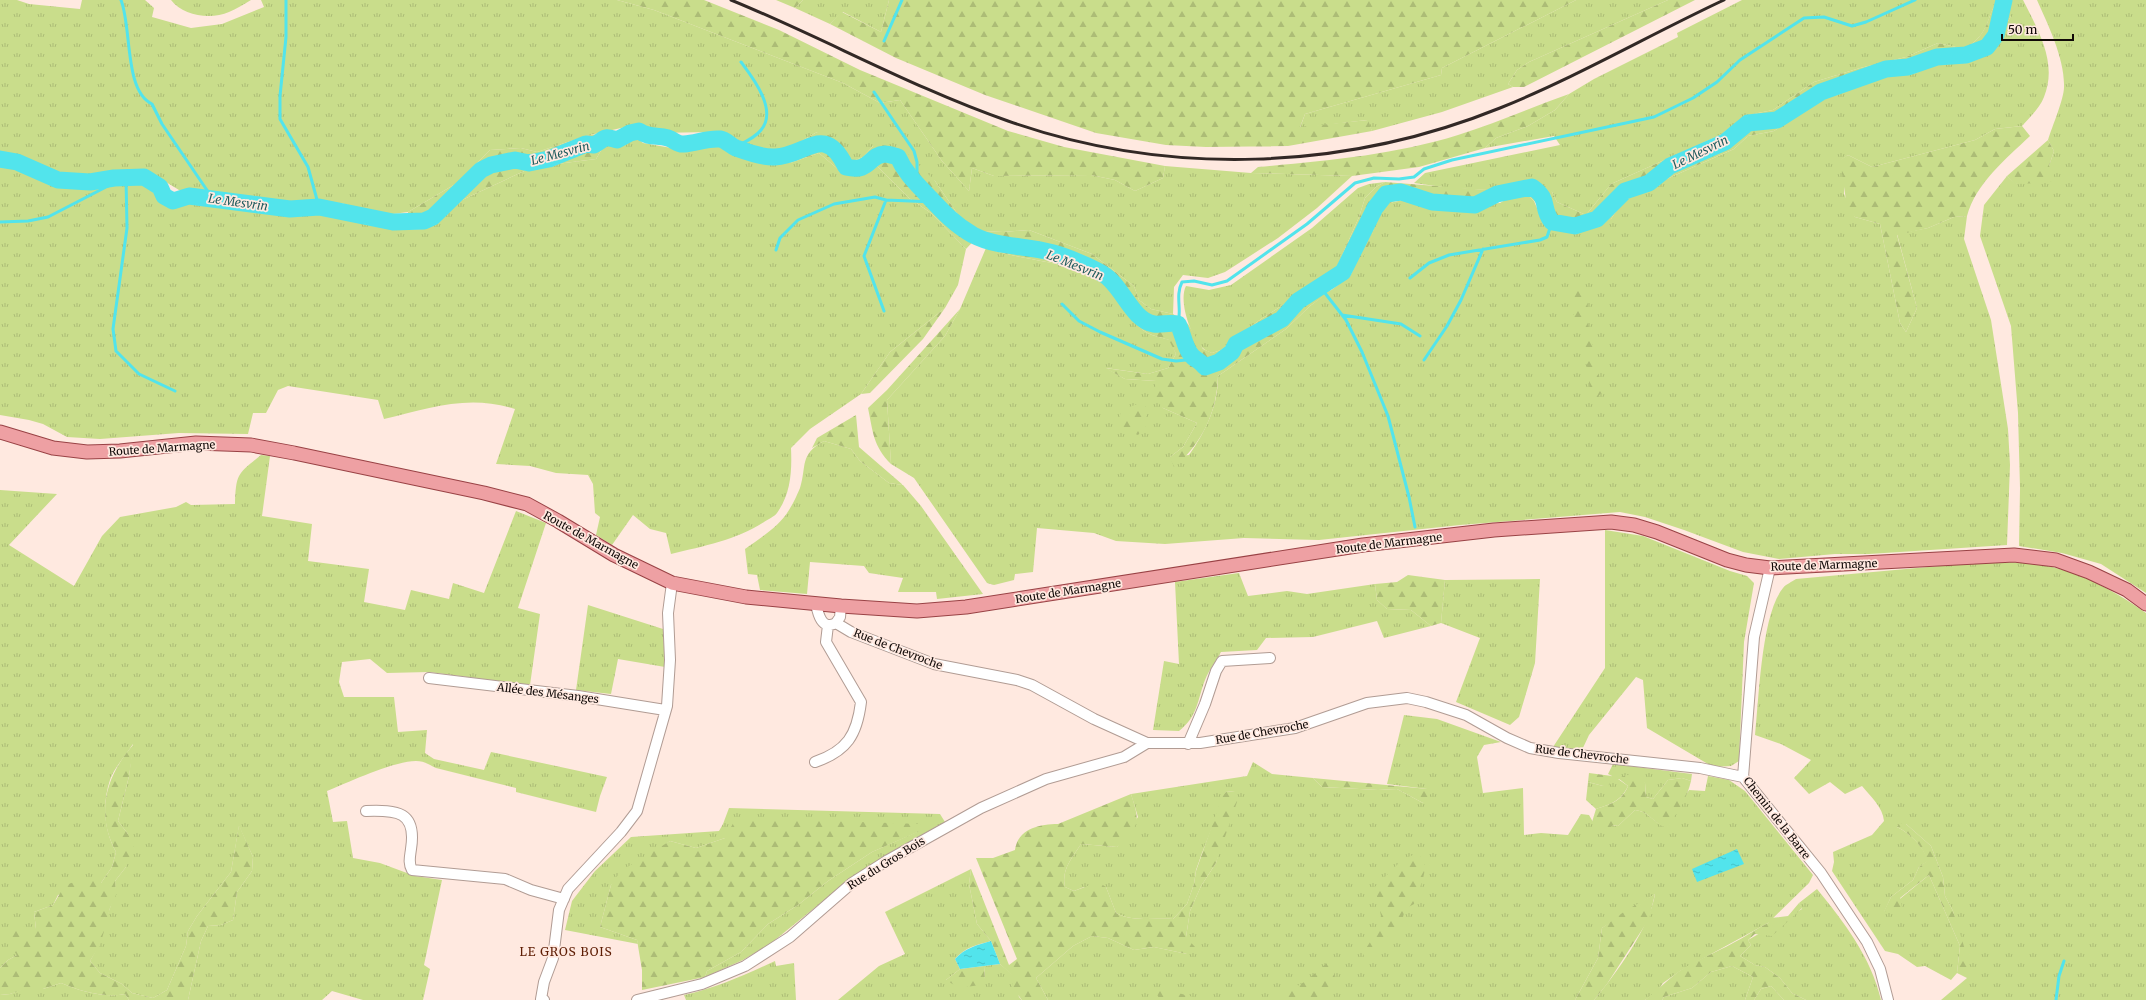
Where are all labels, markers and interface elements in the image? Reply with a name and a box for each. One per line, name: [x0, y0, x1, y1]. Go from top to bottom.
scale bar: [2002, 16, 2073, 42]
text: 50 m: [2008, 22, 2037, 37]
water label: Le Mesvrin: [1670, 132, 1730, 172]
water label: Le Mesvrin: [529, 138, 591, 168]
water label: Le Mesvrin: [207, 190, 269, 214]
water label: Le Mesvrin: [1044, 247, 1106, 283]
street label: Route de Marmagne: [108, 437, 216, 459]
street label: Route de Marmagne: [541, 508, 641, 572]
street label: Route de Marmagne: [1335, 530, 1443, 556]
street label: Route de Marmagne: [1770, 556, 1878, 574]
street label: Route de Marmagne: [1014, 576, 1122, 606]
street label: Rue de Chevroche: [852, 626, 945, 672]
street label: Allée des Mésanges: [495, 680, 600, 706]
street label: Rue de Chevroche: [1214, 717, 1310, 747]
street label: Rue de Chevroche: [1534, 741, 1630, 767]
street label: Chemin de la Barre: [1741, 774, 1814, 862]
street label: Rue du Gros Bois: [845, 834, 927, 892]
district label: LE GROS BOIS: [519, 944, 613, 959]

